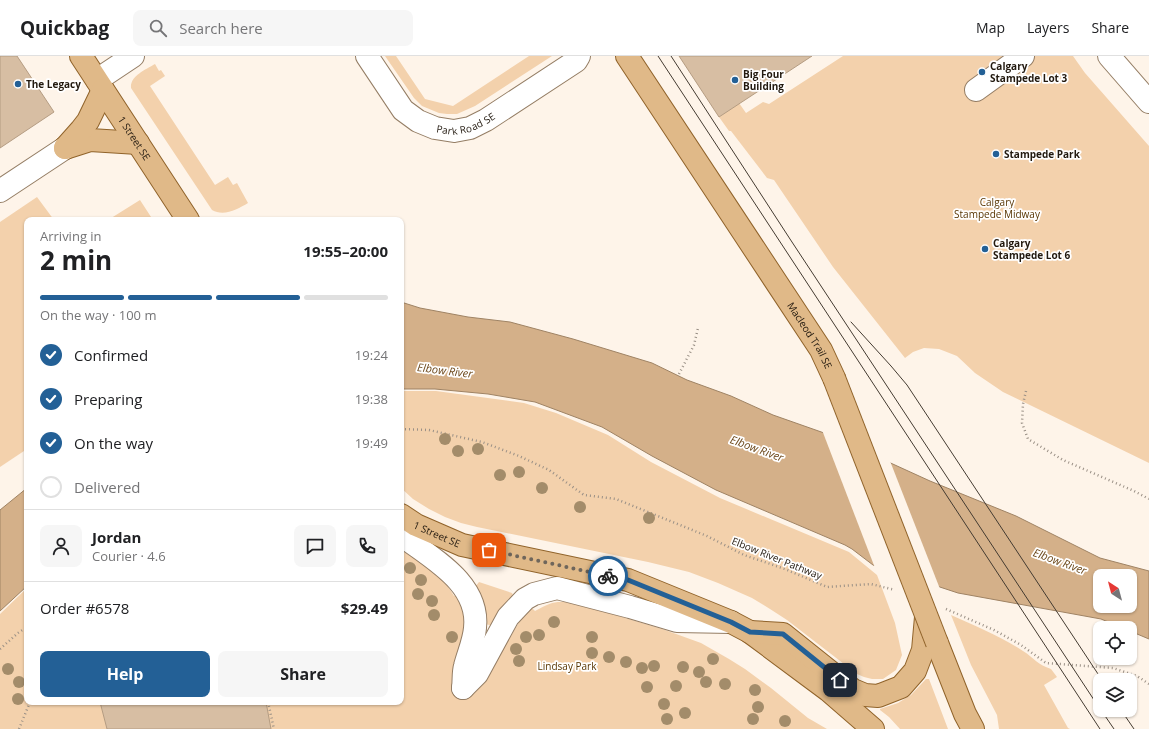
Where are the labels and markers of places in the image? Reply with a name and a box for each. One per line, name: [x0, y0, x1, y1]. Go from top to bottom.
place label: Calgary Stampede Lot 3: [990, 59, 1068, 85]
place label: Big Four Building: [743, 67, 784, 93]
marker: Calgary Stampede Lot 3: [977, 67, 987, 77]
marker: Big Four Building: [730, 75, 740, 85]
place label: The Legacy: [26, 77, 81, 91]
marker: The Legacy: [13, 79, 23, 89]
place label: Stampede Park: [1004, 147, 1081, 161]
marker: Stampede Park: [991, 149, 1001, 159]
place label: Calgary Stampede Lot 6: [993, 236, 1071, 262]
marker: Calgary Stampede Lot 6: [980, 244, 990, 254]
pin: [472, 533, 506, 567]
pin: [823, 663, 857, 697]

